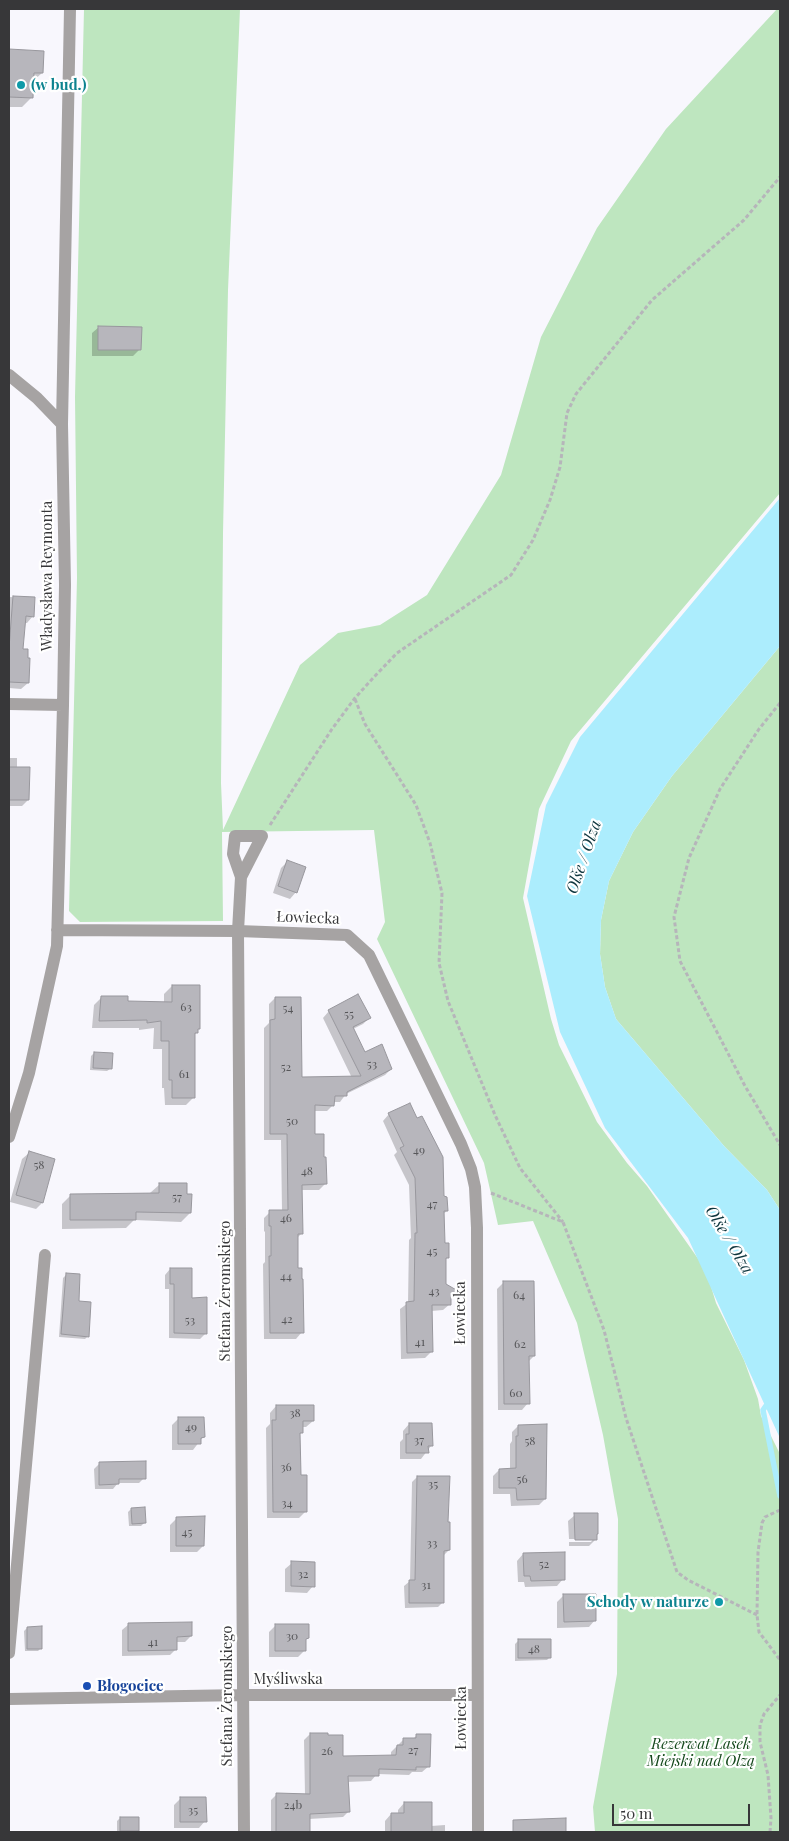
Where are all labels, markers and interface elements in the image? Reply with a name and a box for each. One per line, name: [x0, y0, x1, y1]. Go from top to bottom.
place label: (w bud.): [31, 76, 86, 94]
marker: (w bud.): [15, 79, 27, 91]
street label: Władysława Reymonta: [38, 501, 56, 651]
water label: Olše / Olza: [563, 818, 605, 896]
street label: Łowiecka: [276, 908, 340, 928]
house number: 63: [180, 1000, 192, 1014]
house number: 54: [283, 1001, 293, 1015]
house number: 55: [344, 1007, 354, 1021]
house number: 53: [367, 1057, 377, 1071]
house number: 52: [281, 1060, 291, 1074]
house number: 61: [179, 1067, 189, 1081]
house number: 50: [286, 1114, 298, 1128]
house number: 49: [413, 1143, 425, 1157]
house number: 58: [33, 1158, 45, 1172]
house number: 48: [301, 1164, 313, 1178]
house number: 57: [172, 1190, 182, 1204]
house number: 47: [427, 1197, 437, 1211]
water label: Olše / Olza: [701, 1202, 757, 1278]
house number: 46: [280, 1211, 292, 1225]
street label: Stefana Żeromskiego: [216, 1221, 234, 1361]
house number: 45: [427, 1244, 437, 1258]
house number: 44: [280, 1269, 292, 1283]
street label: Łowiecka: [451, 1281, 469, 1345]
house number: 43: [428, 1284, 440, 1298]
house number: 64: [513, 1288, 525, 1302]
house number: 42: [281, 1312, 293, 1326]
house number: 53: [185, 1313, 195, 1327]
house number: 41: [415, 1335, 425, 1349]
house number: 62: [514, 1337, 526, 1351]
house number: 60: [509, 1386, 523, 1400]
house number: 38: [289, 1406, 301, 1420]
house number: 49: [185, 1420, 197, 1434]
house number: 37: [414, 1433, 424, 1447]
house number: 58: [524, 1434, 536, 1448]
house number: 36: [280, 1460, 292, 1474]
house number: 56: [516, 1472, 528, 1486]
house number: 35: [428, 1477, 438, 1491]
house number: 34: [281, 1496, 293, 1510]
house number: 45: [182, 1525, 192, 1539]
house number: 33: [427, 1536, 437, 1550]
house number: 52: [539, 1557, 549, 1571]
house number: 32: [297, 1567, 309, 1581]
house number: 31: [421, 1578, 431, 1592]
place label: Schody w naturze: [587, 1593, 709, 1611]
marker: Schody w naturze: [713, 1596, 725, 1608]
street label: Stefana Żeromskiego: [218, 1626, 236, 1766]
house number: 30: [286, 1629, 298, 1643]
house number: 41: [148, 1635, 158, 1649]
house number: 48: [528, 1642, 540, 1656]
street label: Myśliwska: [253, 1670, 323, 1688]
place label: Błogocice: [97, 1677, 164, 1695]
marker: Błogocice: [81, 1680, 93, 1692]
street label: Łowiecka: [452, 1686, 470, 1750]
park label: Rezerwat Lasek Miejski nad Olzą: [647, 1735, 755, 1770]
house number: 27: [408, 1743, 418, 1757]
house number: 26: [321, 1744, 333, 1758]
scale bar: [614, 1794, 752, 1826]
house number: 24b: [284, 1798, 302, 1812]
house number: 35: [188, 1803, 198, 1817]
text: 50 m: [620, 1803, 652, 1823]

